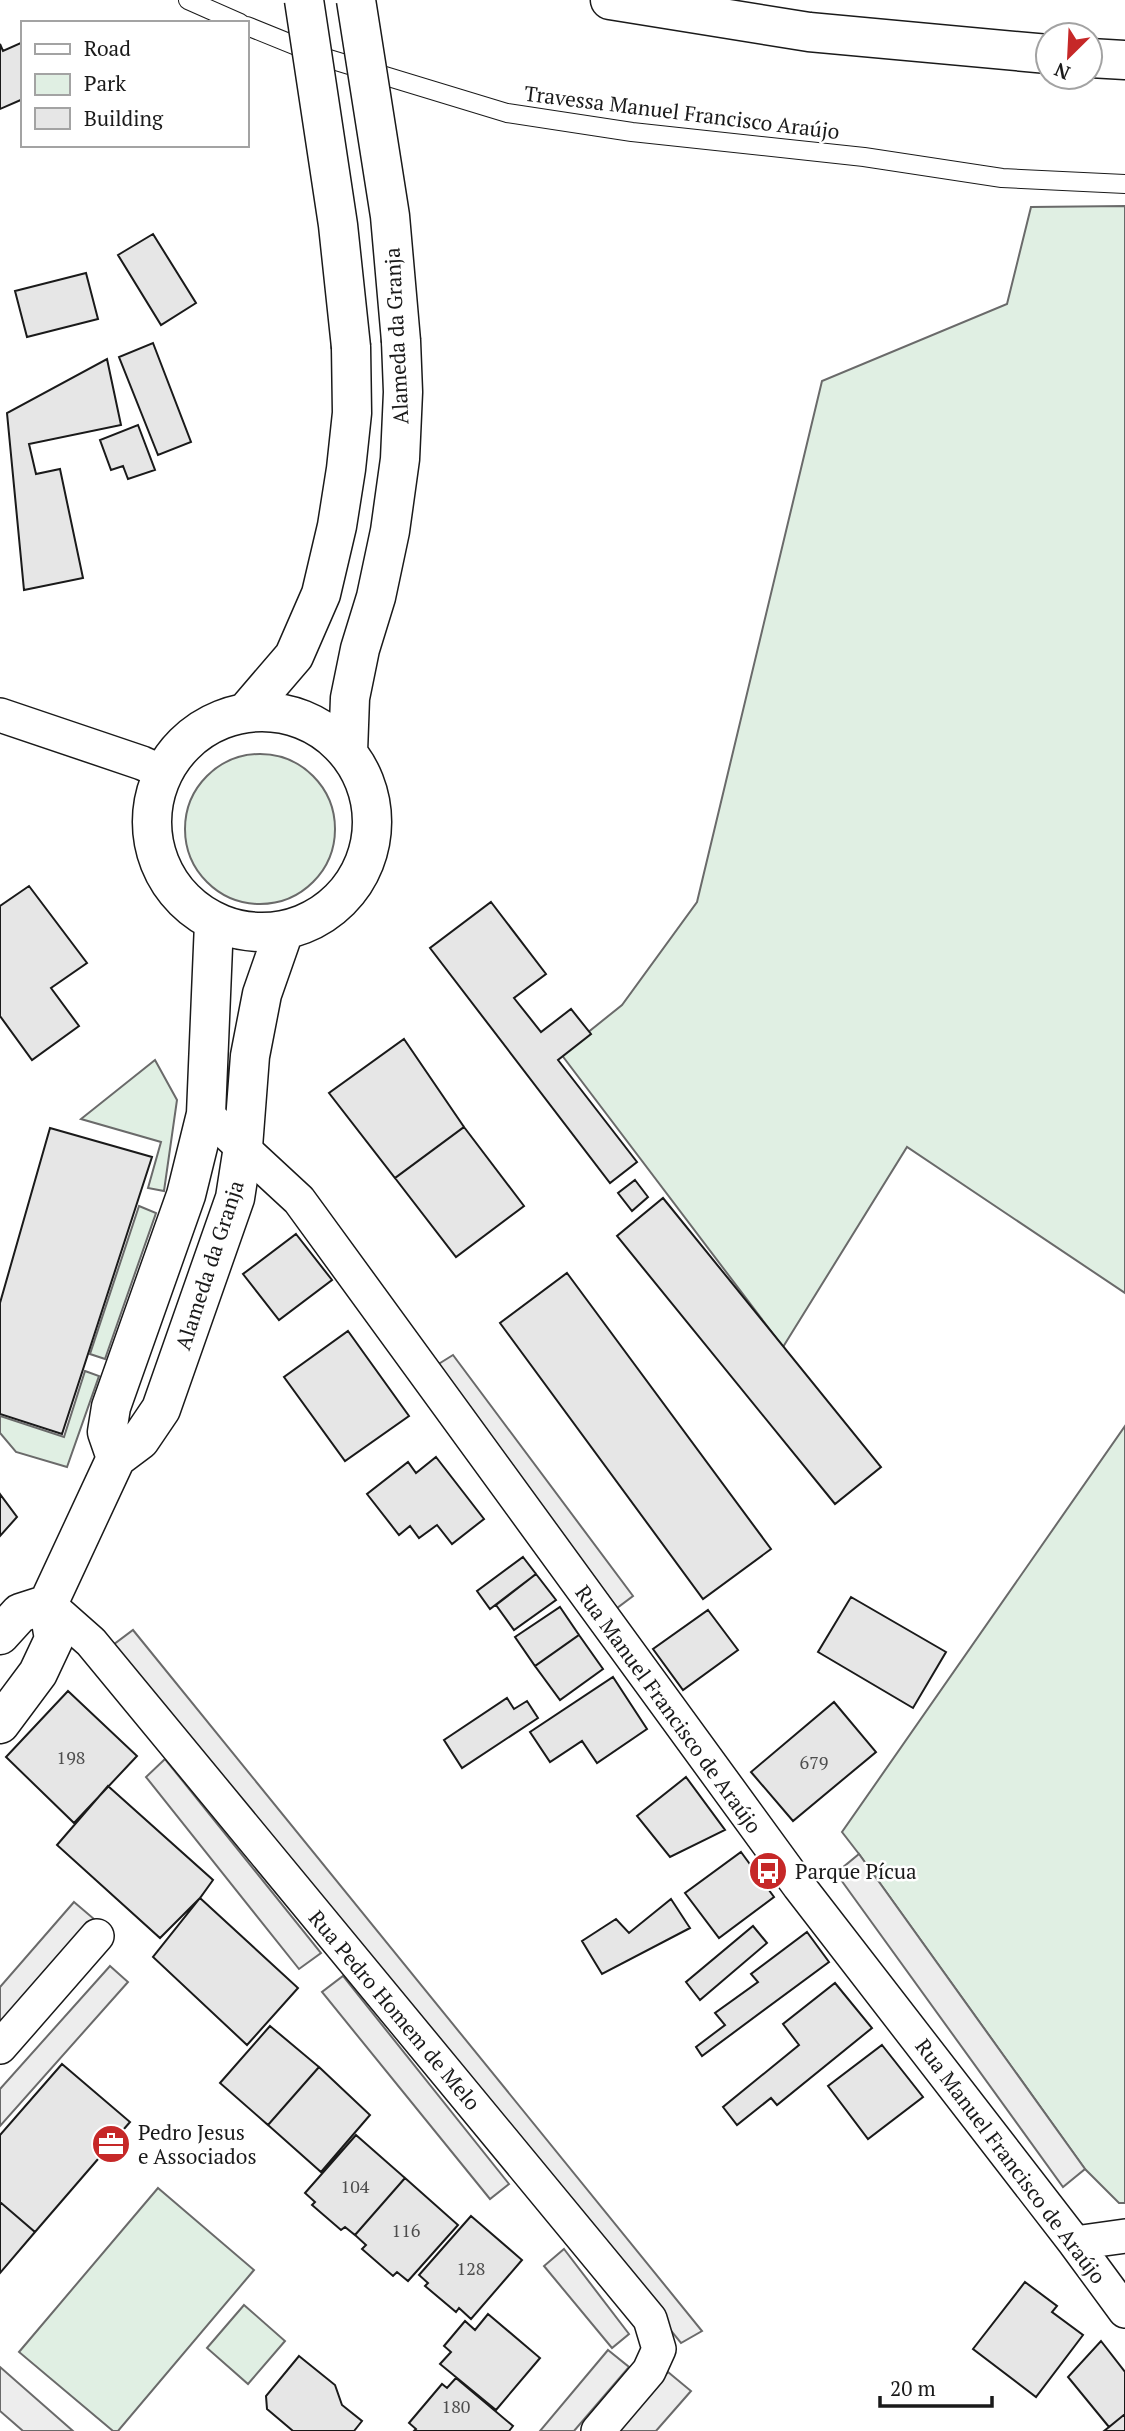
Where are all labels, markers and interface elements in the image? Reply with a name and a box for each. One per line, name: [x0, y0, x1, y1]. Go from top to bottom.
legend: [21, 21, 248, 147]
north arrow: [1034, 21, 1104, 91]
text: Road: [84, 34, 131, 62]
text: N: [1050, 57, 1074, 86]
text: Park: [84, 69, 126, 97]
street label: Travessa Manuel Francisco Araújo: [523, 79, 841, 145]
text: Building: [84, 104, 164, 132]
street label: Alameda da Granja: [377, 247, 415, 425]
street label: Alameda da Granja: [168, 1176, 250, 1353]
street label: Rua Manuel Francisco de Araújo: [570, 1579, 768, 1839]
house number: 198: [57, 1745, 85, 1769]
house number: 679: [800, 1750, 828, 1774]
bus stop icon: Parque Pícua: [747, 1850, 789, 1892]
place label: Parque Pícua: [795, 1857, 917, 1885]
street label: Rua Pedro Homem de Melo: [303, 1904, 487, 2116]
street label: Rua Manuel Francisco de Araújo: [910, 2033, 1112, 2289]
place label: Pedro Jesus e Associados: [138, 2118, 256, 2170]
office icon: Pedro Jesus e Associados: [90, 2123, 132, 2165]
house number: 104: [341, 2174, 370, 2198]
house number: 116: [392, 2218, 421, 2242]
house number: 128: [457, 2256, 485, 2280]
scale bar: [880, 2364, 992, 2408]
text: 20 m: [890, 2374, 936, 2402]
house number: 180: [442, 2394, 470, 2418]

